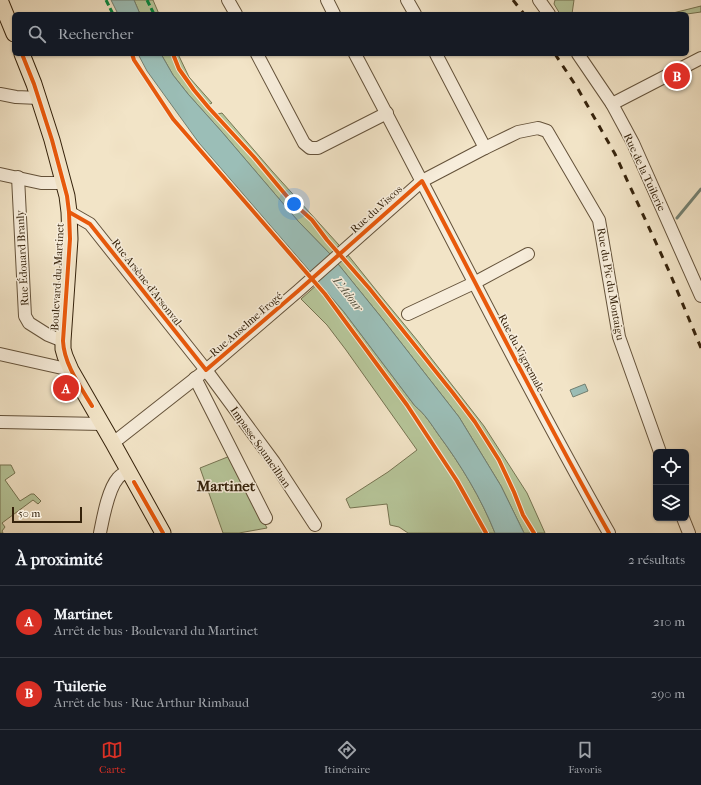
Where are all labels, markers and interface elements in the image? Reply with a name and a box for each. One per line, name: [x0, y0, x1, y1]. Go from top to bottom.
search box: [12, 12, 689, 56]
icon: search: [26, 23, 48, 45]
text: Rechercher: [58, 25, 133, 43]
pin: B: [664, 61, 690, 91]
street label: Rue de la Tuilerie: [621, 131, 669, 214]
street label: Rue du Viscos: [348, 183, 405, 236]
your location: [284, 194, 304, 214]
street label: Rue Édouard Branly: [13, 208, 32, 306]
street label: Boulevard du Martinet: [48, 223, 67, 331]
street label: Rue du Pic du Montaigu: [594, 227, 627, 342]
street label: Rue Arsène d'Arsonval: [109, 236, 184, 328]
water label: L'Adour: [330, 273, 367, 315]
street label: Rue Anselme Frogé: [207, 289, 286, 359]
street label: Rue du Vignemale: [495, 312, 548, 395]
pin: A: [53, 373, 79, 403]
street label: Impasse Soumeilhan: [228, 404, 294, 491]
map controls: [653, 449, 689, 521]
button: locate: [653, 449, 689, 485]
district label: Martinet: [196, 477, 256, 495]
button: layers: [653, 485, 689, 521]
scale bar: [12, 505, 82, 524]
text: 50 m: [18, 507, 40, 520]
text: À proximité: [16, 549, 103, 569]
text: 2 résultats: [628, 552, 685, 567]
text: Martinet: [54, 605, 112, 623]
text: A: [25, 614, 33, 629]
text: 210 m: [653, 614, 685, 629]
text: Arrêt de bus · Boulevard du Martinet: [54, 623, 258, 638]
text: Tuilerie: [54, 677, 106, 695]
text: B: [25, 686, 33, 701]
text: 290 m: [651, 686, 685, 701]
text: Arrêt de bus · Rue Arthur Rimbaud: [54, 695, 249, 710]
tab: Carte: [99, 739, 126, 776]
tab: Itinéraire: [324, 739, 370, 776]
tab: Favoris: [568, 739, 602, 776]

